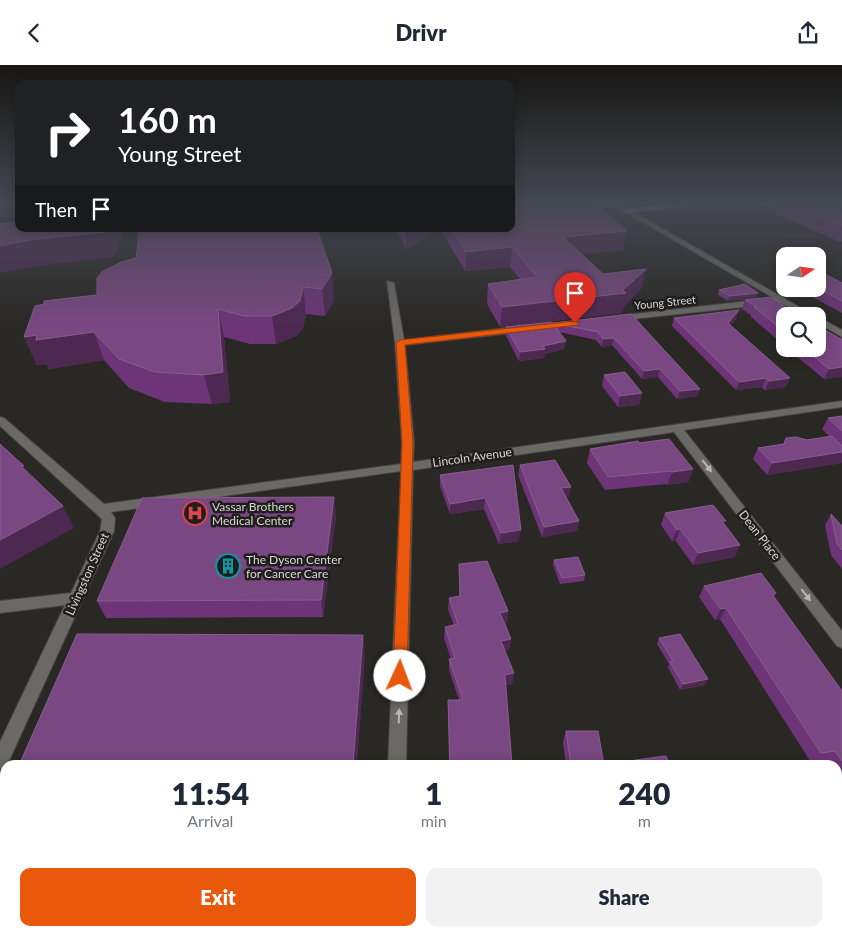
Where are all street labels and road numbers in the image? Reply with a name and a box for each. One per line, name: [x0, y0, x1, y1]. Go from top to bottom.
street label: Young Street: [634, 292, 696, 312]
street label: Lincoln Avenue: [431, 444, 513, 470]
street label: Dean Place: [736, 507, 784, 563]
street label: Livingston Street: [62, 530, 112, 618]

